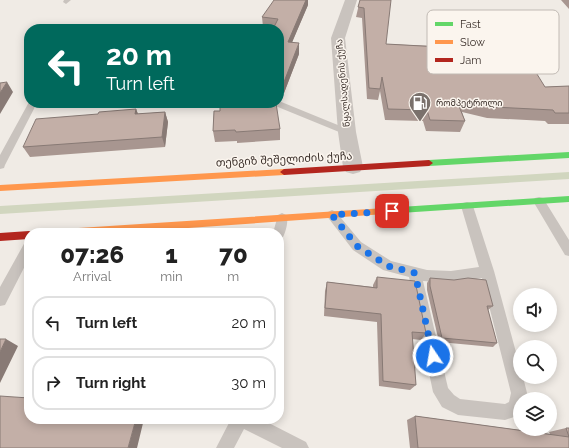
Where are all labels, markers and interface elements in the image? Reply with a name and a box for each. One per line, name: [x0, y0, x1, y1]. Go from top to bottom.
legend: [427, 10, 559, 74]
text: Fast: [460, 18, 481, 31]
text: Slow: [460, 36, 485, 49]
street label: წყალსადენის ქუჩა: [334, 38, 353, 127]
text: 20 m: [106, 39, 172, 72]
icon: left: [40, 40, 92, 92]
text: Jam: [460, 54, 481, 67]
text: Turn left: [106, 73, 175, 94]
fuel station icon: რომპეტროლი: [407, 90, 433, 123]
place label: რომპეტროლი: [436, 98, 503, 109]
street label: თენგიზ შეშელიძის ქუჩა: [215, 149, 353, 170]
pin: [375, 194, 409, 228]
icon: arrive: [381, 200, 403, 222]
text: 07:26: [60, 240, 124, 269]
text: 1: [165, 240, 178, 269]
text: 70: [219, 240, 248, 269]
text: Arrival: [73, 269, 111, 284]
text: min: [160, 269, 183, 284]
text: m: [227, 269, 239, 284]
map controls: [513, 288, 557, 436]
button: sound: [513, 288, 557, 332]
icon: left: [42, 312, 64, 334]
text: Turn left: [76, 314, 137, 332]
text: 20 m: [231, 314, 266, 332]
position arrow: [412, 335, 454, 377]
button: search: [513, 340, 557, 384]
icon: right: [42, 372, 64, 394]
text: Turn right: [76, 374, 146, 392]
text: 30 m: [231, 374, 266, 392]
button: layers: [513, 392, 557, 436]

